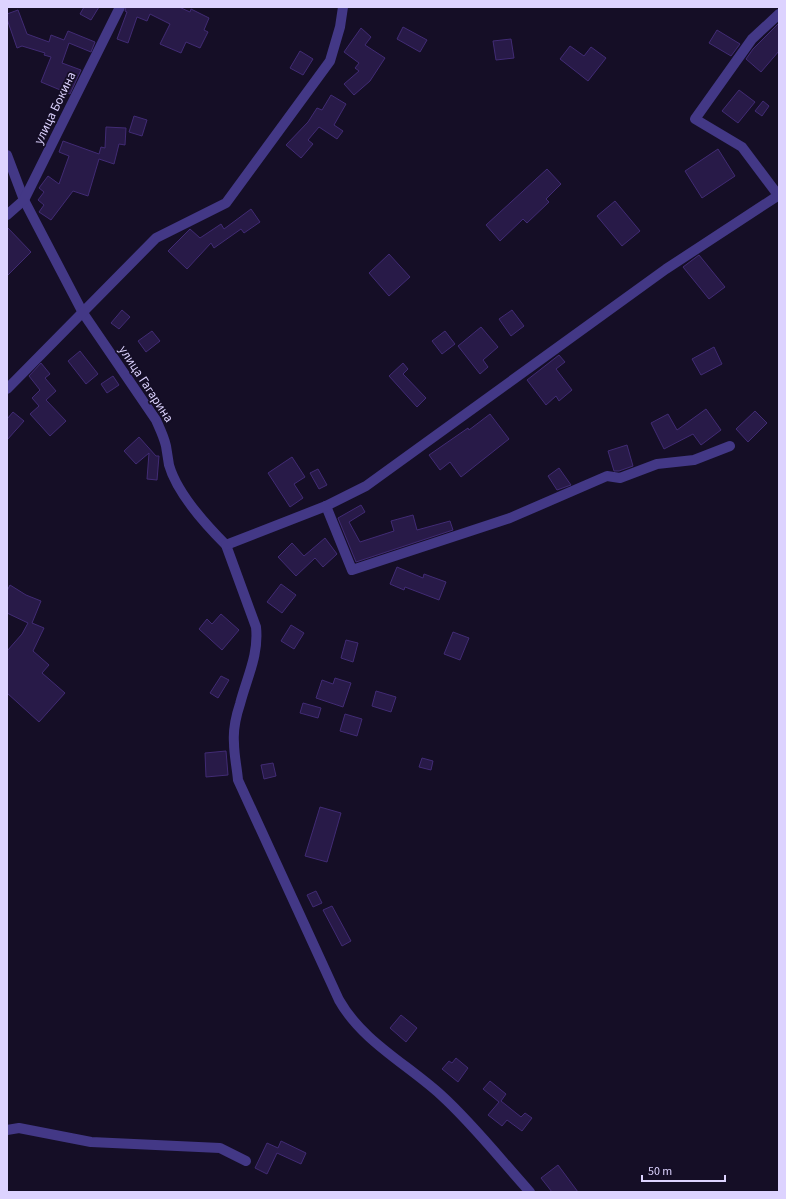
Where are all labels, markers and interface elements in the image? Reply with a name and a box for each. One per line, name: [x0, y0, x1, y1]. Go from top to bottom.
street label: улица Бокина: [30, 69, 80, 147]
street label: улица Гагарина: [114, 342, 178, 426]
scale bar: [642, 1157, 725, 1183]
text: 50 m: [648, 1163, 672, 1180]

